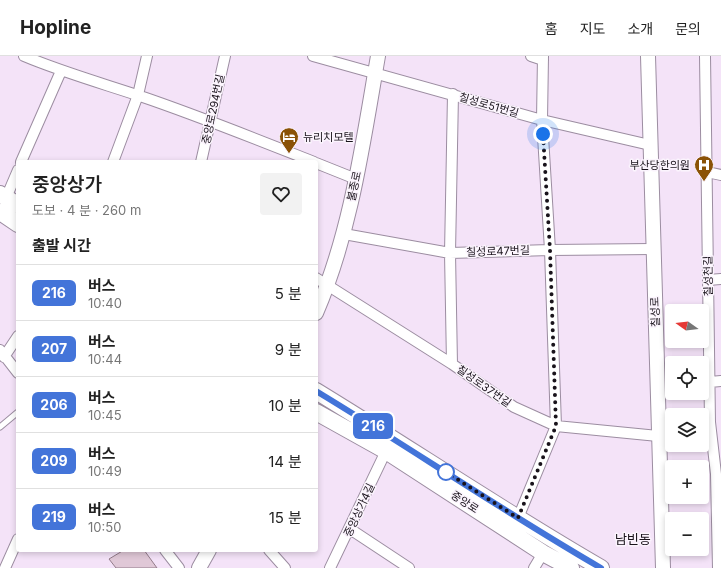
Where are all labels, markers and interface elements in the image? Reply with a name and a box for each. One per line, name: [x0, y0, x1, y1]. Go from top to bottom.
text: Hopline: [20, 16, 91, 39]
text: 홈: [545, 20, 558, 37]
text: 지도: [580, 20, 605, 37]
text: 소개: [627, 20, 653, 37]
text: 문의: [675, 20, 701, 37]
street label: 중앙로294번길: [199, 73, 227, 145]
street label: 칠성로51번길: [457, 90, 521, 120]
your location: [533, 124, 553, 144]
hotel icon: 뉴리치모텔: [278, 126, 300, 154]
place label: 뉴리치모텔: [303, 130, 354, 144]
hospital icon: 부산당한의원: [693, 154, 715, 182]
place label: 부산당한의원: [629, 158, 690, 172]
street label: 불종로: [344, 170, 364, 202]
text: 중앙상가: [32, 173, 102, 196]
button: heart: [260, 173, 302, 215]
text: 도보 · 4 분 · 260 m: [32, 202, 141, 218]
text: 출발 시간: [32, 236, 91, 255]
street label: 칠성로47번길: [466, 243, 530, 259]
street label: 칠성천길: [701, 256, 715, 296]
text: 버스: [88, 276, 116, 295]
text: 216: [42, 284, 66, 301]
text: 5 분: [275, 284, 302, 303]
text: 10:40: [88, 295, 122, 311]
street label: 칠성로: [647, 297, 663, 327]
north arrow: [665, 304, 709, 348]
map controls: [665, 304, 709, 556]
text: 버스: [88, 332, 116, 351]
text: 207: [41, 340, 67, 357]
text: 9 분: [275, 340, 302, 359]
text: 10:44: [88, 351, 122, 367]
button: locate: [665, 356, 709, 400]
street label: 칠성로37번길: [454, 362, 514, 410]
text: 버스: [88, 388, 116, 407]
text: 206: [40, 396, 68, 413]
text: 10 분: [268, 396, 302, 415]
text: 10:45: [88, 407, 122, 423]
button: layers: [665, 408, 709, 452]
line badge: 216: [350, 413, 396, 439]
text: 216: [361, 417, 385, 434]
text: 버스: [88, 444, 116, 463]
text: 209: [40, 452, 68, 469]
text: 14 분: [268, 452, 302, 471]
button: +: [665, 460, 709, 504]
text: 10:49: [88, 463, 122, 479]
unlabelled marker: [437, 463, 455, 481]
street label: 중앙상가4길: [340, 481, 378, 539]
street label: 중앙로: [448, 488, 482, 516]
text: 버스: [88, 500, 116, 519]
text: 219: [42, 508, 66, 525]
text: 15 분: [269, 508, 302, 527]
button: −: [665, 512, 709, 556]
text: 10:50: [88, 519, 121, 535]
district label: 남빈동: [615, 531, 651, 547]

